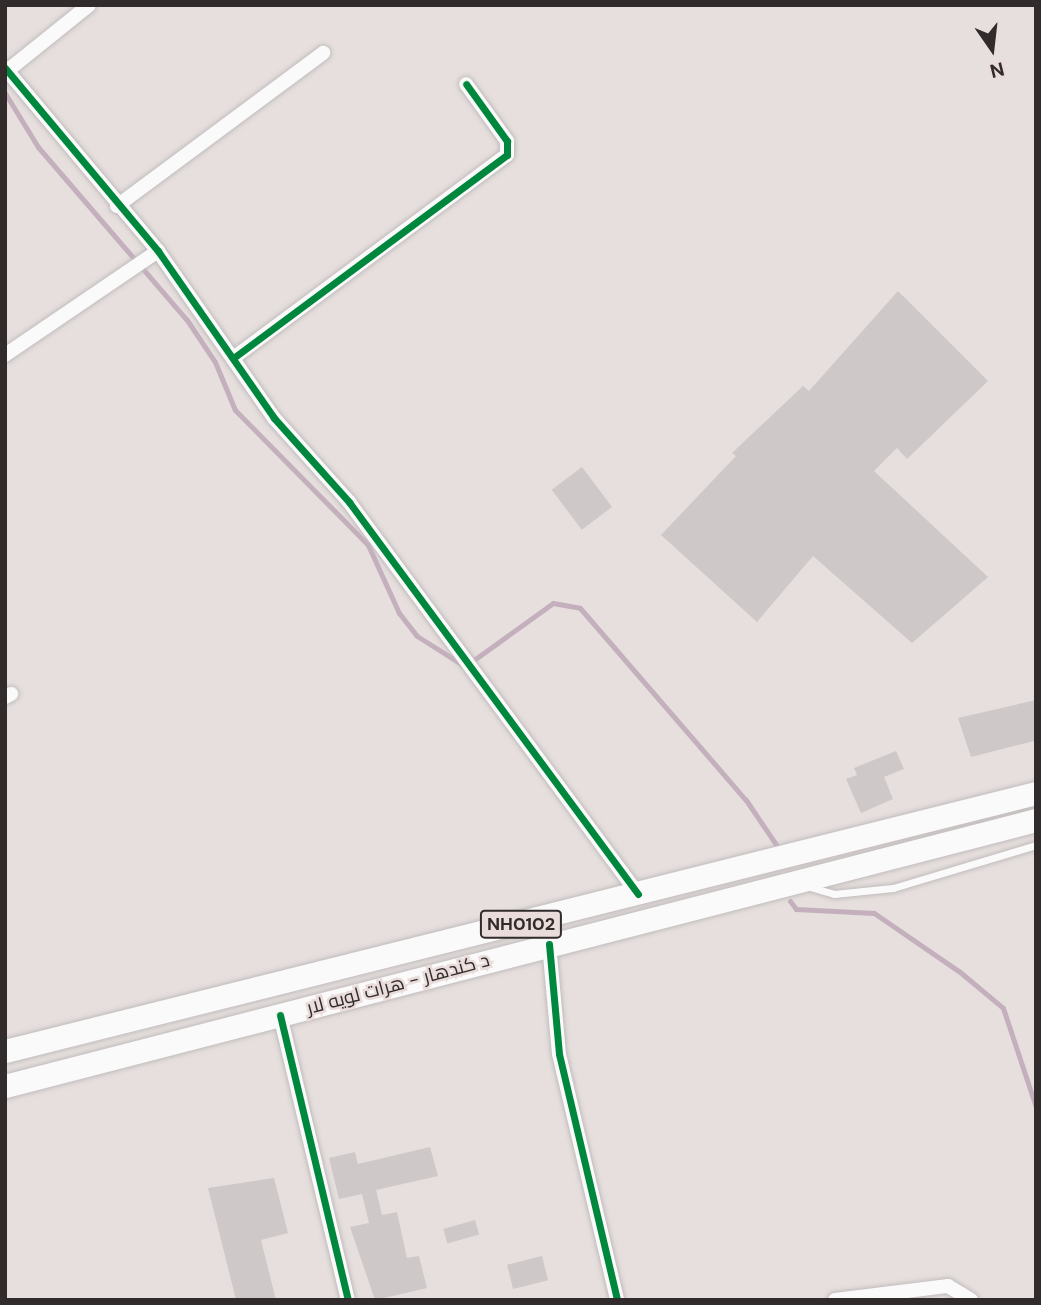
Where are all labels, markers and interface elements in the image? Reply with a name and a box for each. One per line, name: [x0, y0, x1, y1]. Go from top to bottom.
north arrow: [957, 14, 1027, 84]
text: N: [987, 56, 1007, 84]
road number: NH0102: [479, 909, 563, 939]
street label: د کندهار - هرات لويه لار: [304, 949, 492, 1019]

